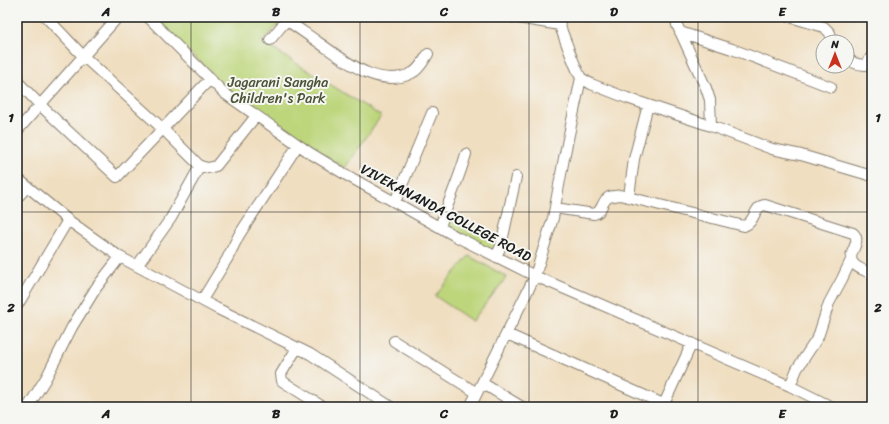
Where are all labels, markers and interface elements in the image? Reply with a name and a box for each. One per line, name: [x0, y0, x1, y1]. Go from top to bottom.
text: A: [101, 0, 110, 23]
text: B: [272, 0, 281, 23]
text: C: [439, 0, 449, 23]
text: D: [610, 0, 618, 23]
text: E: [778, 0, 787, 23]
north arrow: [815, 34, 855, 74]
text: N: [830, 35, 839, 54]
park label: Jagarani Sangha Children's Park: [227, 70, 328, 111]
text: 1: [8, 106, 14, 129]
text: 1: [875, 106, 881, 129]
street label: VIVEKANANDA COLLEGE ROAD: [356, 157, 537, 269]
text: 2: [6, 296, 15, 319]
text: 2: [873, 296, 882, 319]
text: A: [101, 402, 110, 424]
text: B: [272, 402, 281, 424]
text: C: [439, 402, 449, 424]
text: D: [610, 402, 618, 424]
text: E: [778, 402, 787, 424]

